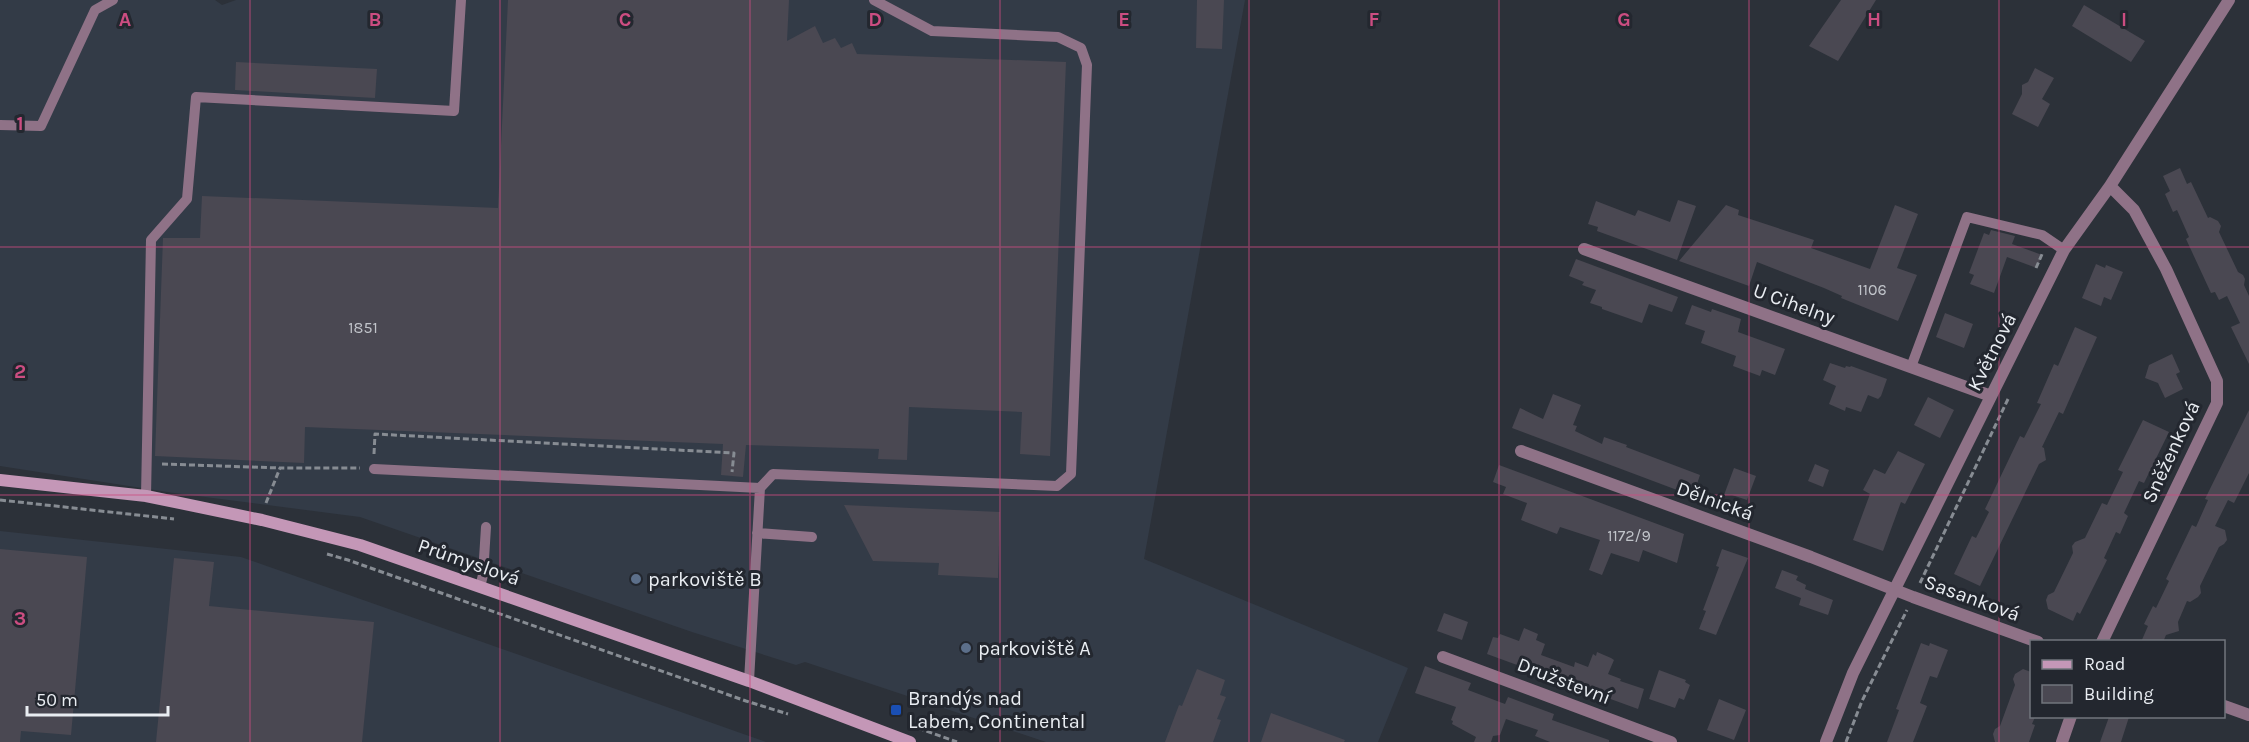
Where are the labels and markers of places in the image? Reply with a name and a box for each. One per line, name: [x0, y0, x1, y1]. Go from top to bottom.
place label: parkoviště B: [648, 568, 762, 591]
marker: parkoviště B: [629, 572, 643, 586]
place label: parkoviště A: [978, 637, 1091, 660]
marker: parkoviště A: [959, 641, 973, 655]
place label: Brandýs nad Labem, Continental: [908, 687, 1085, 733]
marker: Brandýs nad Labem, Continental: [889, 703, 903, 717]

